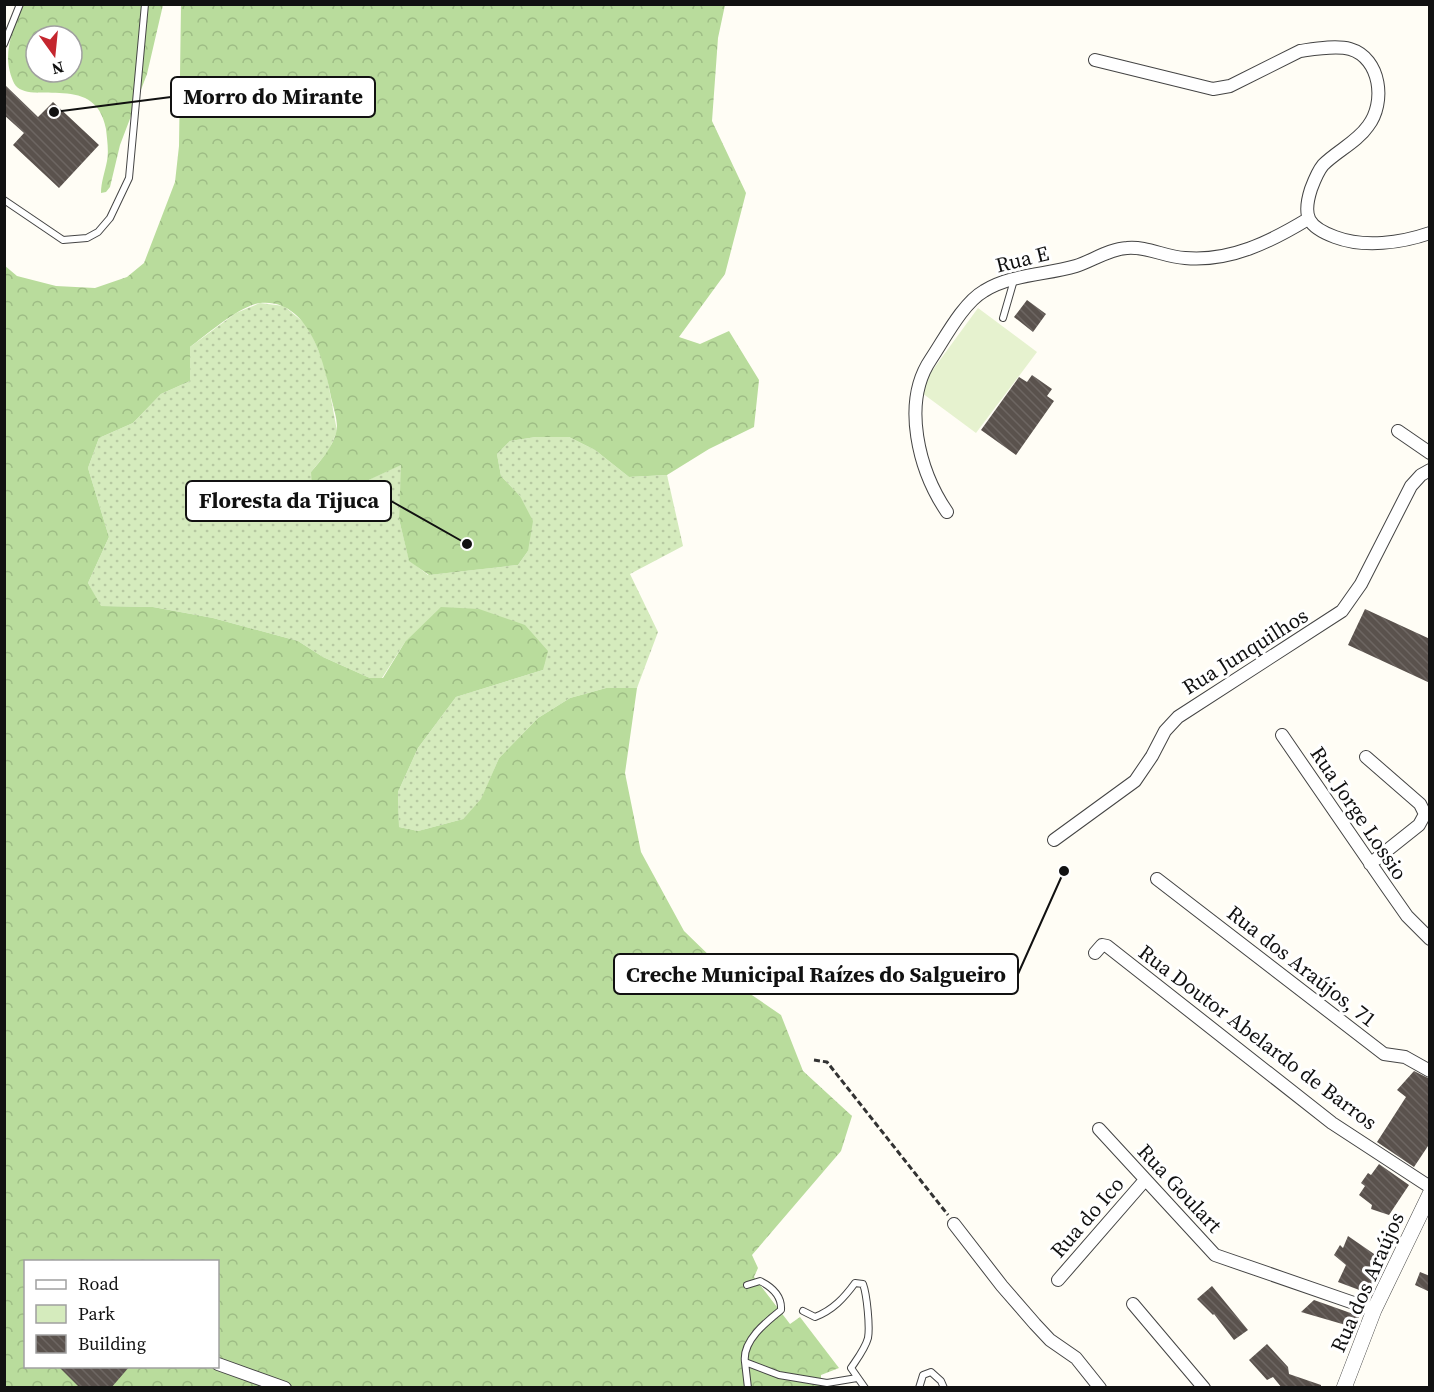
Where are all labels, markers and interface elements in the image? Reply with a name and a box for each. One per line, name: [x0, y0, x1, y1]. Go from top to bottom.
north arrow: [24, 24, 84, 84]
text: N: [49, 56, 66, 81]
callout: Morro do Mirante: [171, 77, 375, 117]
text: Morro do Mirante: [183, 81, 363, 111]
street label: Rua E: [992, 238, 1052, 280]
callout: Floresta da Tijuca: [186, 481, 391, 521]
text: Floresta da Tijuca: [199, 485, 379, 515]
street label: Rua Junquilhos: [1177, 601, 1313, 701]
street label: Rua Jorge Lossio: [1304, 741, 1414, 885]
street label: Rua dos Araújos, 71: [1221, 898, 1383, 1034]
street label: Rua Doutor Abelardo de Barros: [1133, 938, 1383, 1136]
callout: Creche Municipal Raízes do Salgueiro: [614, 954, 1018, 994]
text: Creche Municipal Raízes do Salgueiro: [626, 959, 1006, 989]
street label: Rua Goulart: [1131, 1137, 1229, 1239]
street label: Rua do Ico: [1044, 1170, 1130, 1264]
street label: Rua dos Araújos: [1323, 1207, 1411, 1357]
legend: [24, 1260, 219, 1368]
text: Road: [78, 1271, 119, 1296]
text: Park: [78, 1301, 115, 1326]
text: Building: [78, 1331, 146, 1356]

